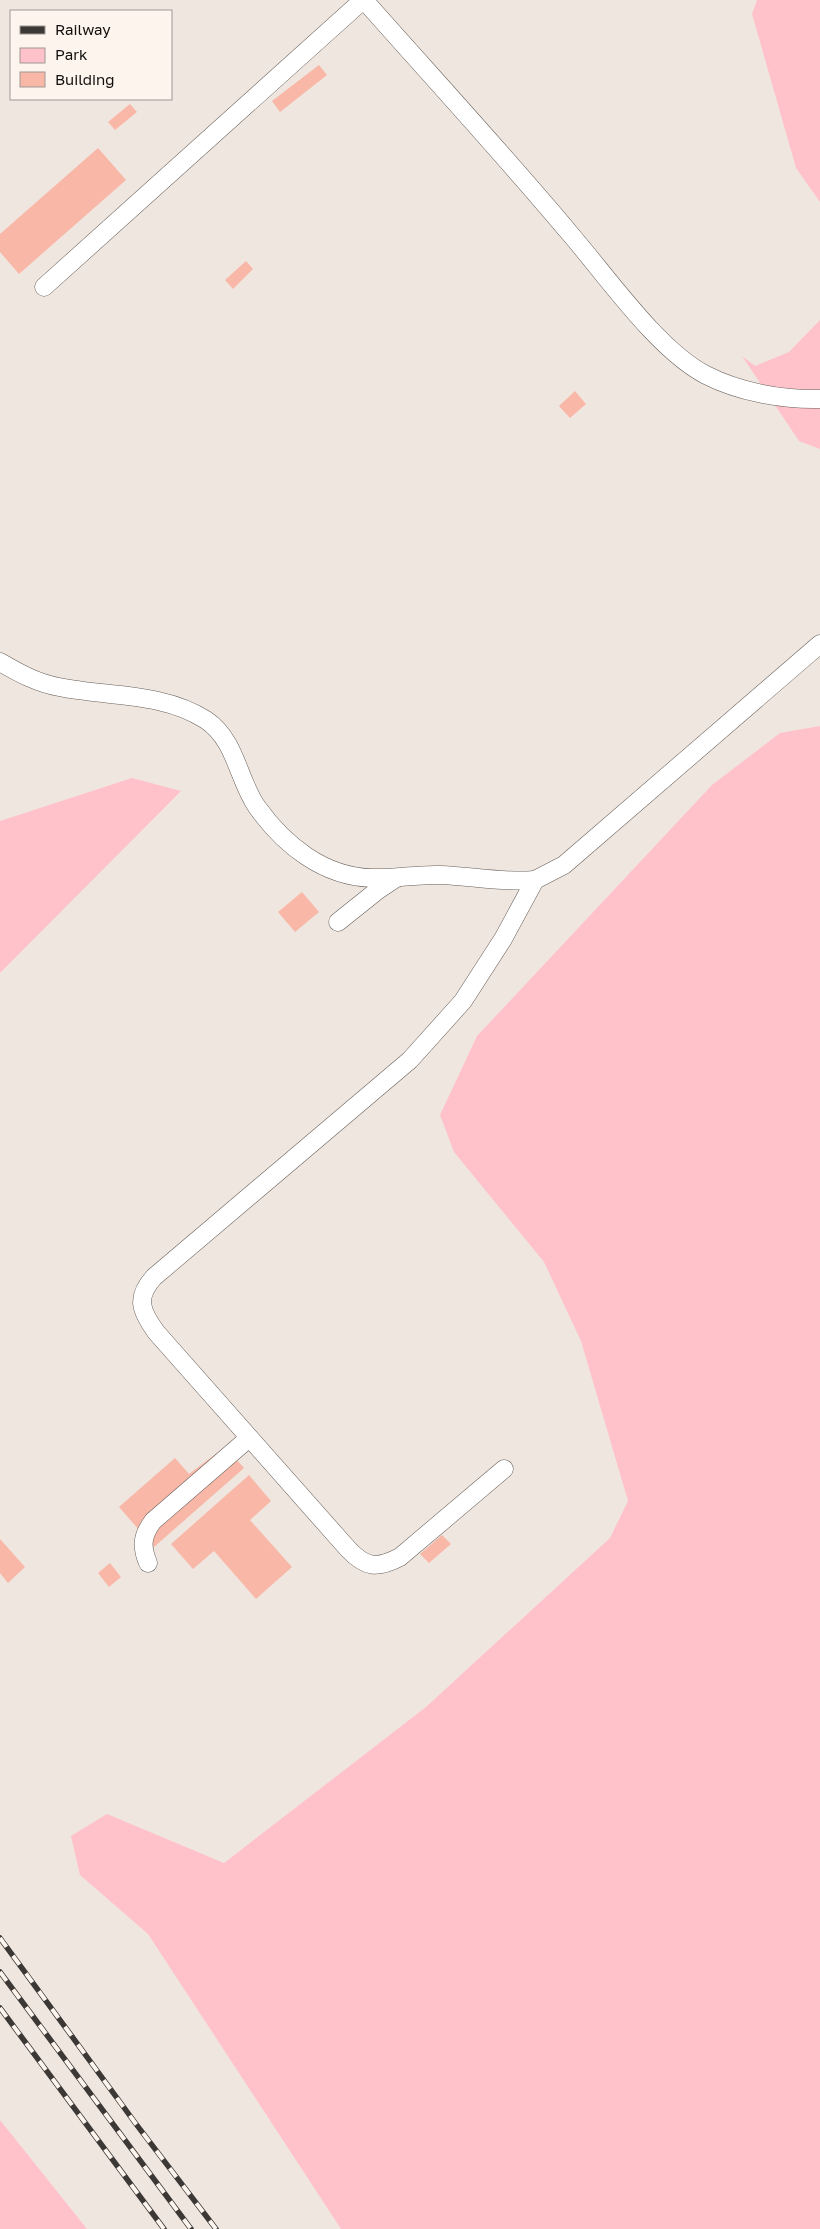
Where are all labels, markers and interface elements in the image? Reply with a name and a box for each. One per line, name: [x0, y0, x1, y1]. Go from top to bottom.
legend: [10, 10, 172, 100]
text: Railway: [55, 20, 111, 38]
text: Park: [55, 45, 88, 63]
text: Building: [55, 70, 115, 88]

